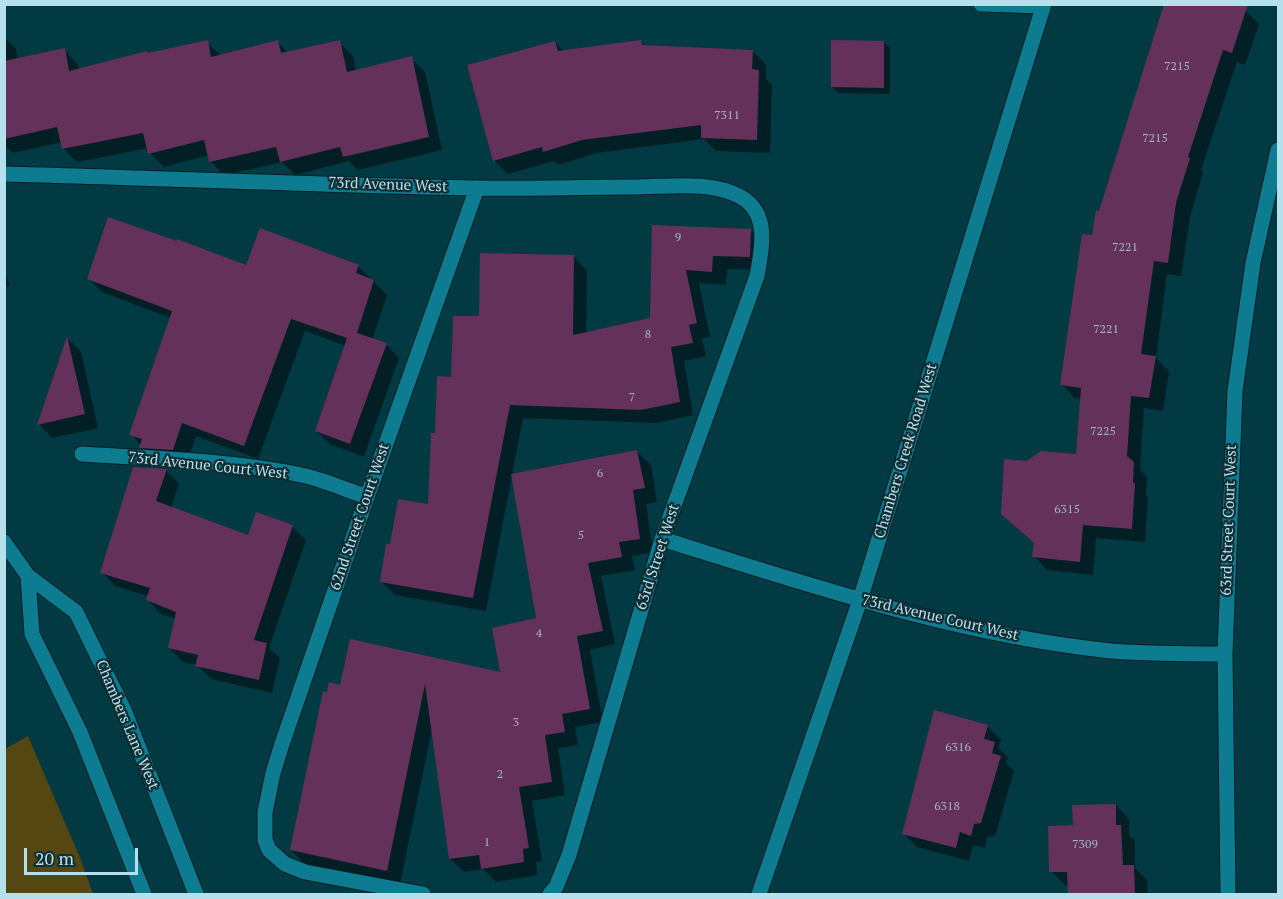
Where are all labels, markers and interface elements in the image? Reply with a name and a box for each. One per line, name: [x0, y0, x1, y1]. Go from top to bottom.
house number: 7215: [1164, 60, 1190, 74]
house number: 7311: [714, 109, 740, 123]
house number: 7215: [1142, 132, 1168, 146]
street label: 73rd Avenue West: [328, 174, 448, 196]
house number: 9: [675, 231, 681, 245]
house number: 7221: [1112, 241, 1138, 255]
house number: 7221: [1093, 323, 1119, 337]
house number: 8: [645, 328, 651, 342]
street label: Chambers Creek Road West: [871, 361, 941, 541]
house number: 7: [629, 391, 635, 405]
house number: 7225: [1090, 425, 1116, 439]
street label: 62nd Street Court West: [326, 441, 394, 593]
street label: 63rd Street Court West: [1217, 444, 1241, 596]
street label: 73rd Avenue Court West: [127, 449, 289, 483]
house number: 6: [597, 467, 603, 481]
street label: 63rd Street West: [632, 502, 684, 612]
house number: 6315: [1054, 503, 1080, 517]
house number: 5: [578, 529, 584, 543]
street label: 73rd Avenue Court West: [860, 591, 1020, 645]
house number: 4: [536, 627, 542, 641]
street label: Chambers Lane West: [92, 657, 162, 793]
house number: 3: [513, 716, 519, 730]
house number: 6316: [945, 741, 971, 755]
house number: 2: [497, 768, 503, 782]
house number: 6318: [934, 800, 960, 814]
scale bar: [27, 836, 141, 874]
house number: 1: [484, 836, 490, 850]
house number: 7309: [1072, 838, 1098, 852]
text: 20 m: [35, 846, 74, 870]

